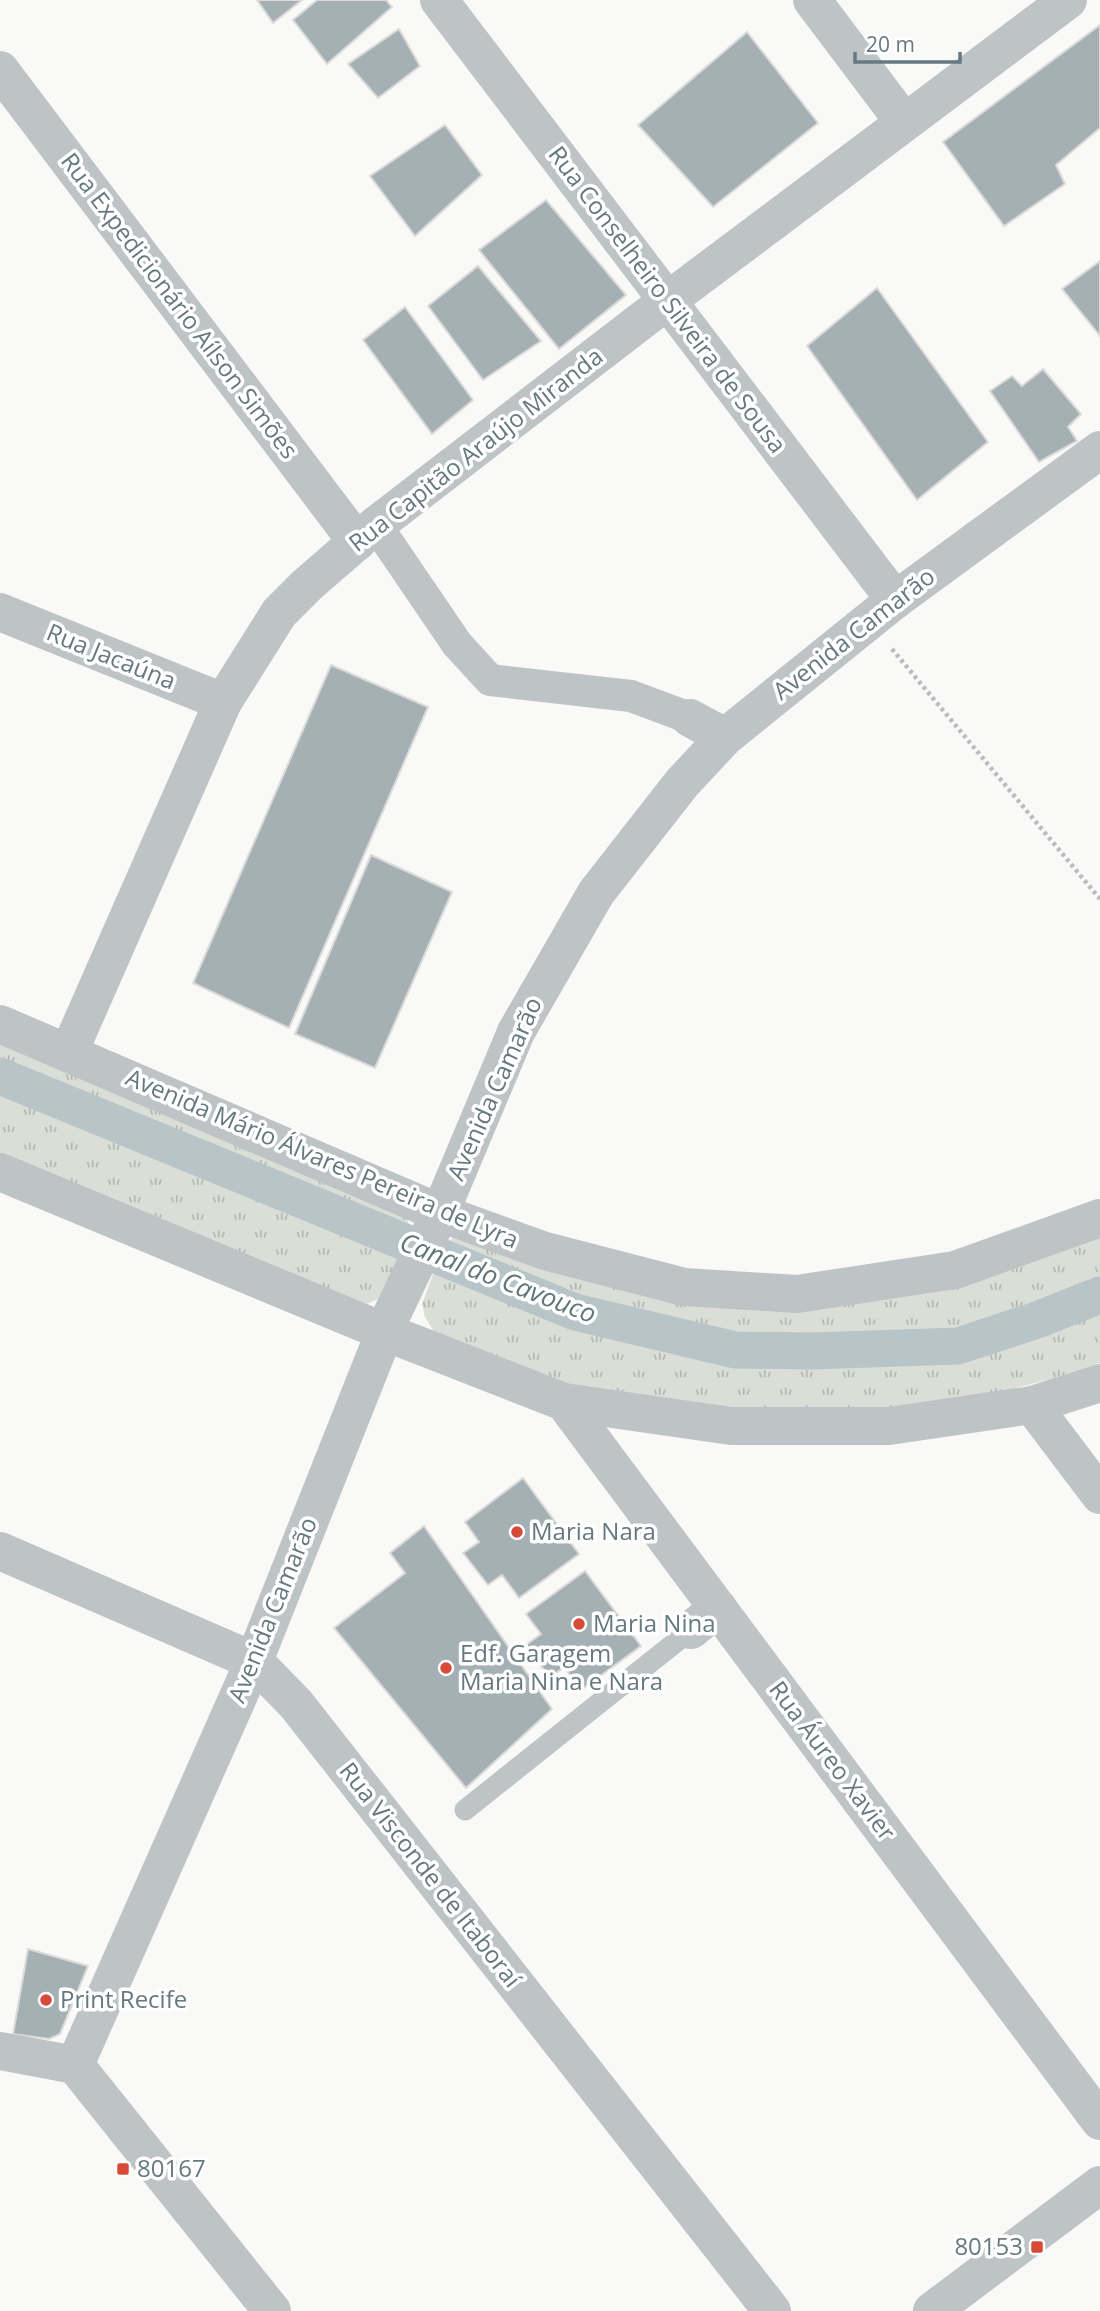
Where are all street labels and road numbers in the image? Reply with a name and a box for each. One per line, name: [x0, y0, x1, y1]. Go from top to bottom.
street label: Rua Conselheiro Silveira de Sousa: [542, 139, 795, 459]
street label: Rua Expedicionário Aílson Simões: [54, 145, 306, 465]
street label: Rua Capitão Araújo Miranda: [341, 339, 609, 559]
street label: Avenida Camarão: [765, 559, 941, 707]
street label: Rua Jacaúna: [42, 615, 181, 696]
street label: Avenida Camarão: [438, 992, 549, 1185]
street label: Avenida Mário Álvares Pereira de Lyra: [121, 1060, 524, 1256]
street label: Avenida Camarão: [219, 1512, 324, 1707]
street label: Rua Áureo Xavier: [762, 1674, 904, 1847]
street label: Rua Visconde de Itaboraí: [333, 1755, 530, 1994]

